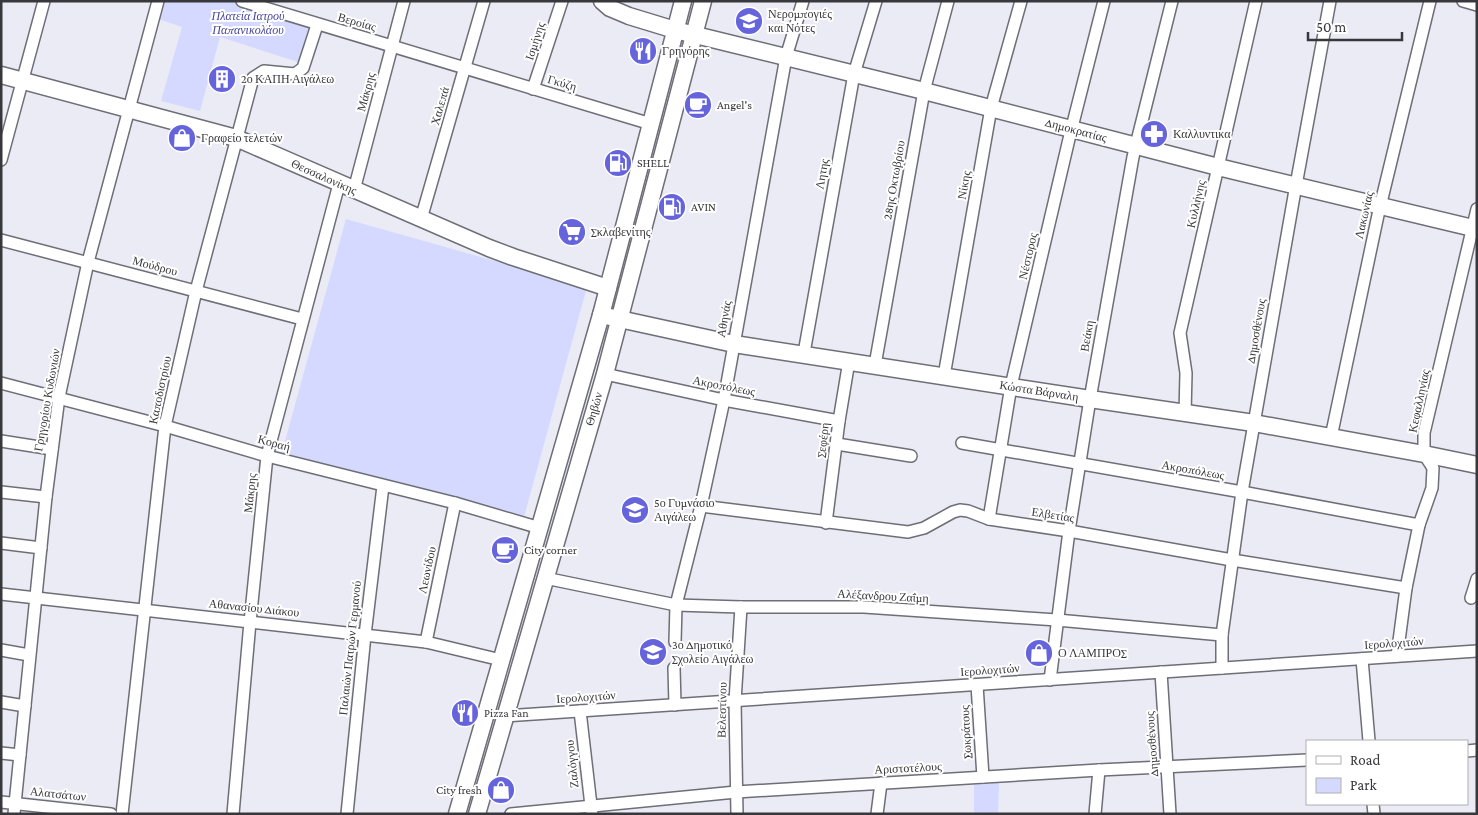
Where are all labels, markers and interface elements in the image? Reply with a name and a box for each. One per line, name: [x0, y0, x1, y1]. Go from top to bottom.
school or university icon: Νερομπογιές και Νότες: [734, 6, 764, 36]
place label: Νερομπογιές και Νότες: [768, 7, 832, 35]
park label: Πλατεία Ιατρού Παπανικολάου: [211, 9, 285, 37]
street label: Βεροίας: [336, 10, 378, 34]
scale bar: [1308, 10, 1402, 42]
text: 50 m: [1316, 19, 1346, 35]
street label: Ισμήνης: [522, 20, 548, 62]
restaurant icon: Γρηγόρης: [628, 36, 658, 66]
place label: Γρηγόρης: [662, 44, 710, 58]
building icon: 2ο ΚΑΠΗ Αιγάλεω: [207, 64, 237, 94]
street label: Μάκρης: [354, 71, 378, 113]
place label: 2ο ΚΑΠΗ Αιγάλεω: [241, 72, 334, 86]
street label: Γκύζη: [546, 72, 578, 94]
street label: Χαλεπά: [428, 84, 452, 127]
cafe icon: Angel's: [683, 90, 713, 120]
place label: Angel's: [717, 98, 752, 112]
street label: Δημοκρατίας: [1043, 115, 1109, 145]
pharmacy icon: Καλλυντικα: [1139, 119, 1169, 149]
shop icon: Γραφείο τελετών: [167, 123, 197, 153]
place label: Καλλυντικα: [1173, 127, 1231, 141]
place label: Γραφείο τελετών: [201, 131, 283, 145]
street label: 28ης Οκτωβρίου: [880, 139, 908, 221]
fuel station icon: SHELL: [603, 148, 633, 178]
street label: Θεσσαλονίκης: [289, 156, 359, 198]
place label: SHELL: [637, 156, 669, 170]
street label: Λητης: [812, 157, 832, 190]
street label: Νίκης: [955, 169, 973, 200]
street label: Κυλλήνης: [1184, 178, 1208, 229]
street label: Λακωνίας: [1352, 190, 1376, 240]
fuel station icon: AVIN: [657, 192, 687, 222]
place label: AVIN: [691, 200, 716, 214]
supermarket icon: Σκλαβενίτης: [557, 217, 587, 247]
place label: Σκλαβενίτης: [591, 225, 651, 239]
street label: Νέστορος: [1016, 231, 1040, 281]
street label: Μούδρου: [131, 253, 179, 279]
street label: Δημοσθένους: [1243, 297, 1269, 365]
street label: Αθηνάς: [714, 299, 734, 339]
street label: Βεάκη: [1077, 319, 1097, 353]
street label: Γρηγορίου Κυδωνιών: [31, 347, 63, 452]
street label: Καποδιστρίου: [146, 355, 174, 425]
street label: Κεφαλληνίας: [1405, 368, 1433, 434]
street label: Ακροπόλεως: [691, 373, 757, 399]
street label: Κώστα Βάρναλη: [998, 378, 1080, 404]
street label: Θηβών: [583, 390, 606, 427]
street label: Σεφέρη: [814, 422, 832, 458]
street label: Κοραή: [256, 432, 292, 454]
street label: Ακροπόλεως: [1160, 458, 1226, 482]
street label: Μάκρης: [241, 472, 259, 514]
school or university icon: 5ο Γυμνάσιο Αιγάλεω: [620, 495, 650, 525]
place label: 5ο Γυμνάσιο Αιγάλεω: [654, 496, 715, 524]
street label: Ελβετίας: [1030, 505, 1076, 525]
cafe icon: City corner: [490, 535, 520, 565]
place label: City corner: [524, 543, 578, 557]
street label: Λεωνίδου: [415, 545, 439, 595]
street label: Παλαιών Πατρών Γερμανού: [336, 580, 364, 716]
street label: Αλέξανδρου Ζαΐμη: [837, 587, 929, 605]
street label: Αθανασίου Διάκου: [208, 596, 300, 620]
street label: Ιερολοχιτών: [1364, 634, 1425, 652]
school or university icon: 3ο Δημοτικό Σχολείο Αιγάλεω: [638, 637, 668, 667]
place label: 3ο Δημοτικό Σχολείο Αιγάλεω: [672, 638, 754, 666]
shop icon: Ο ΛΑΜΠΡΟΣ: [1024, 638, 1054, 668]
place label: Ο ΛΑΜΠΡΟΣ: [1058, 646, 1127, 660]
street label: Ιερολοχιτών: [960, 661, 1021, 679]
street label: Βελεστίνου: [715, 682, 729, 738]
street label: Ιερολοχιτών: [556, 688, 617, 706]
restaurant icon: Pizza Fan: [450, 698, 480, 728]
street label: Σωκράτους: [958, 705, 974, 759]
place label: Pizza Fan: [484, 706, 529, 720]
street label: Δημοσθένους: [1143, 711, 1161, 777]
street label: Ζαλόγγου: [563, 739, 581, 789]
legend: [1306, 740, 1468, 805]
text: Road: [1350, 752, 1381, 768]
street label: Αριστοτέλους: [874, 759, 942, 777]
shop icon: City fresh: [486, 775, 516, 805]
text: Park: [1350, 777, 1377, 793]
place label: City fresh: [436, 783, 483, 797]
street label: Αλατσάτων: [29, 784, 87, 804]

